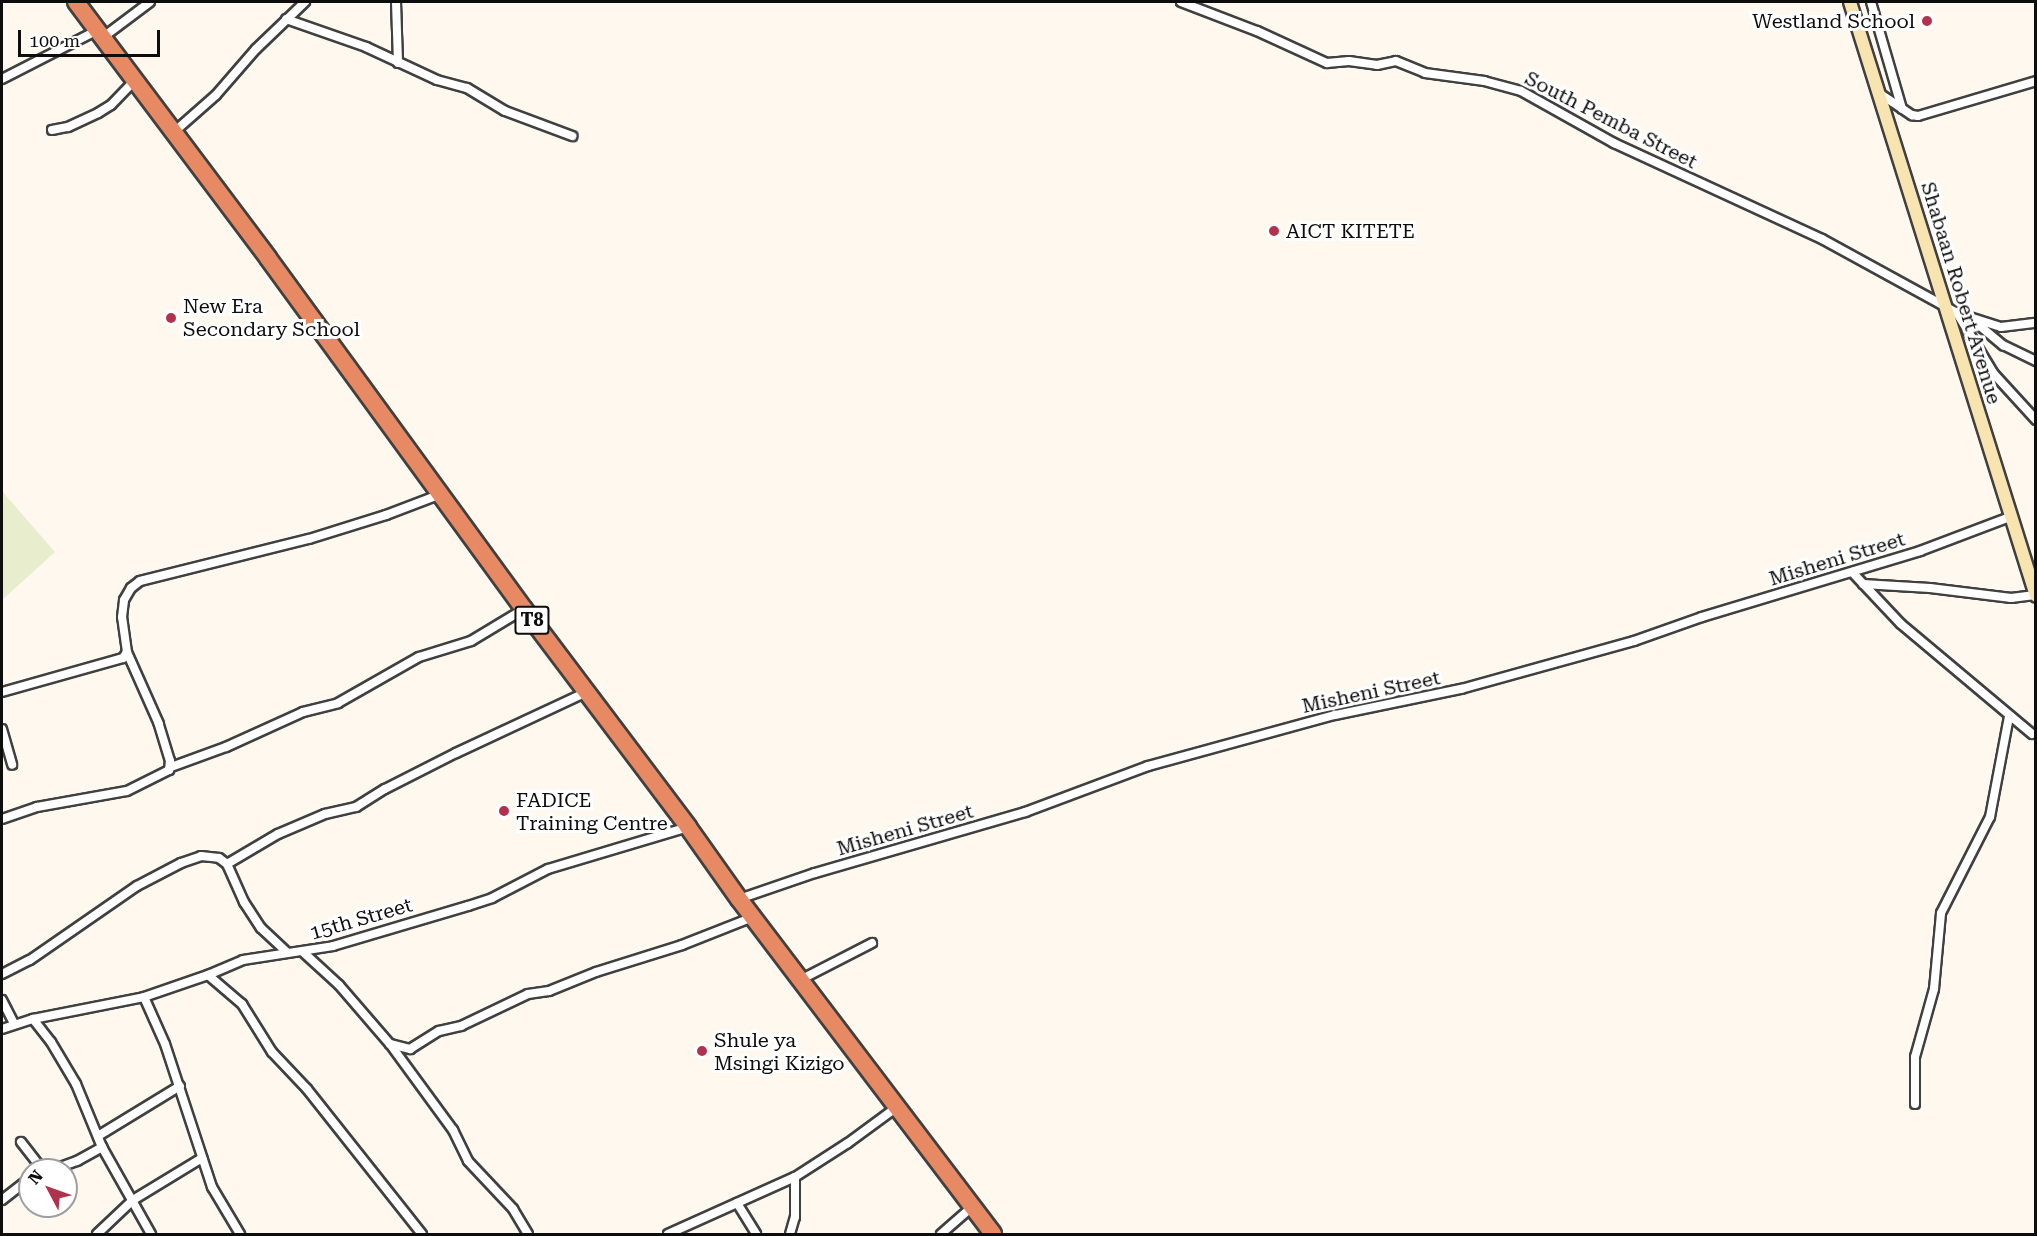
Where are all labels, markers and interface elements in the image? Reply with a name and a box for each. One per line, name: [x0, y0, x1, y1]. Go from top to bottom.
place label: Westland School: [1752, 9, 1915, 33]
marker: Westland School: [1920, 14, 1934, 28]
scale bar: [21, 18, 164, 56]
text: 100 m: [29, 30, 80, 51]
street label: South Pemba Street: [1521, 66, 1701, 174]
street label: Shabaan Robert Avenue: [1916, 179, 2006, 407]
place label: AICT KITETE: [1286, 219, 1415, 243]
marker: AICT KITETE: [1267, 224, 1281, 238]
place label: New Era Secondary School: [183, 294, 360, 341]
marker: New Era Secondary School: [164, 311, 178, 325]
street label: Misheni Street: [1766, 527, 1908, 591]
road number: T8: [514, 605, 550, 635]
street label: Misheni Street: [1300, 666, 1442, 718]
place label: FADICE Training Centre: [516, 788, 668, 835]
street label: Misheni Street: [834, 799, 976, 861]
marker: FADICE Training Centre: [497, 804, 511, 818]
street label: 15th Street: [307, 893, 415, 945]
place label: Shule ya Msingi Kizigo: [714, 1028, 844, 1075]
marker: Shule ya Msingi Kizigo: [695, 1044, 709, 1058]
north arrow: [18, 1158, 78, 1218]
text: N: [24, 1166, 47, 1188]

